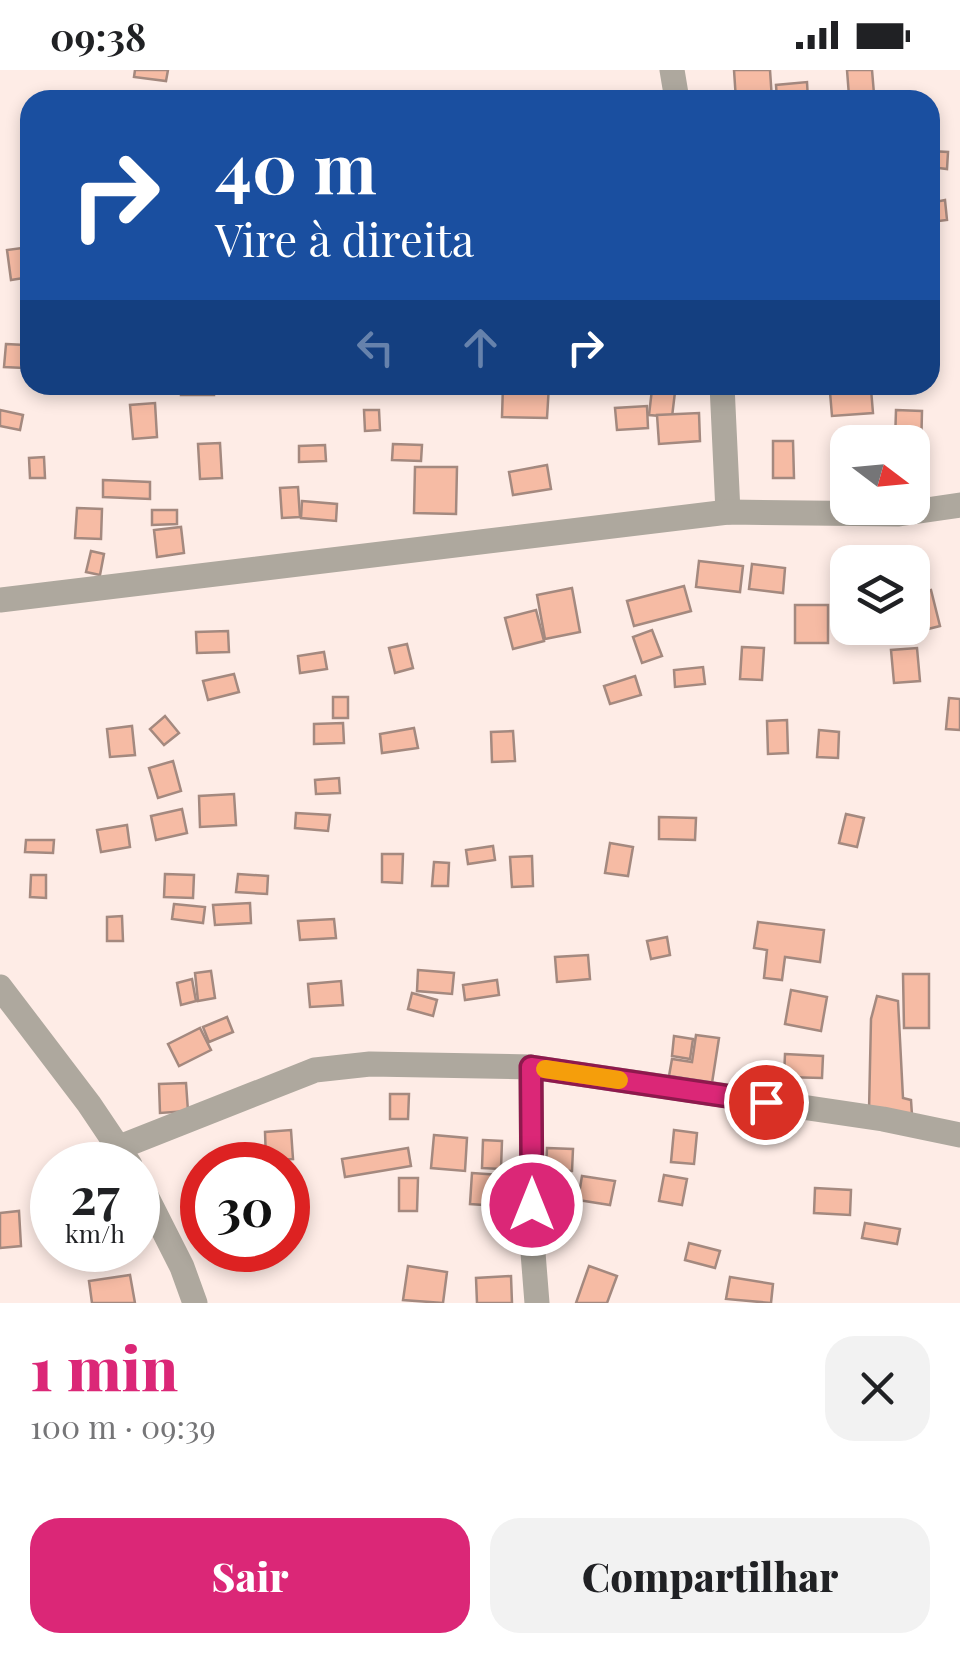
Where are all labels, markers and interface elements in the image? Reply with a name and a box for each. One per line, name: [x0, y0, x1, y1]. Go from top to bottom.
text: 09:38: [50, 10, 146, 61]
text: 40 m: [215, 118, 377, 212]
icon: right: [50, 130, 180, 260]
text: Vire à direita: [215, 208, 474, 268]
icon: left: [348, 320, 403, 375]
icon: ahead: [453, 320, 508, 375]
icon: right: [558, 320, 613, 375]
north arrow: [830, 425, 930, 525]
map controls: [830, 425, 930, 645]
button: layers: [830, 545, 930, 645]
pin: [724, 1060, 809, 1145]
icon: arrive: [739, 1075, 794, 1130]
speed limit sign: 30: [180, 1142, 310, 1272]
position arrow: [480, 1153, 584, 1257]
text: 27: [71, 1161, 119, 1228]
text: km/h: [65, 1216, 125, 1249]
text: 1 min: [30, 1326, 178, 1406]
button: close: [825, 1336, 930, 1441]
text: 100 m · 09:39: [30, 1404, 216, 1447]
button: Sair: [30, 1518, 470, 1633]
button: Compartilhar: [490, 1518, 930, 1633]

